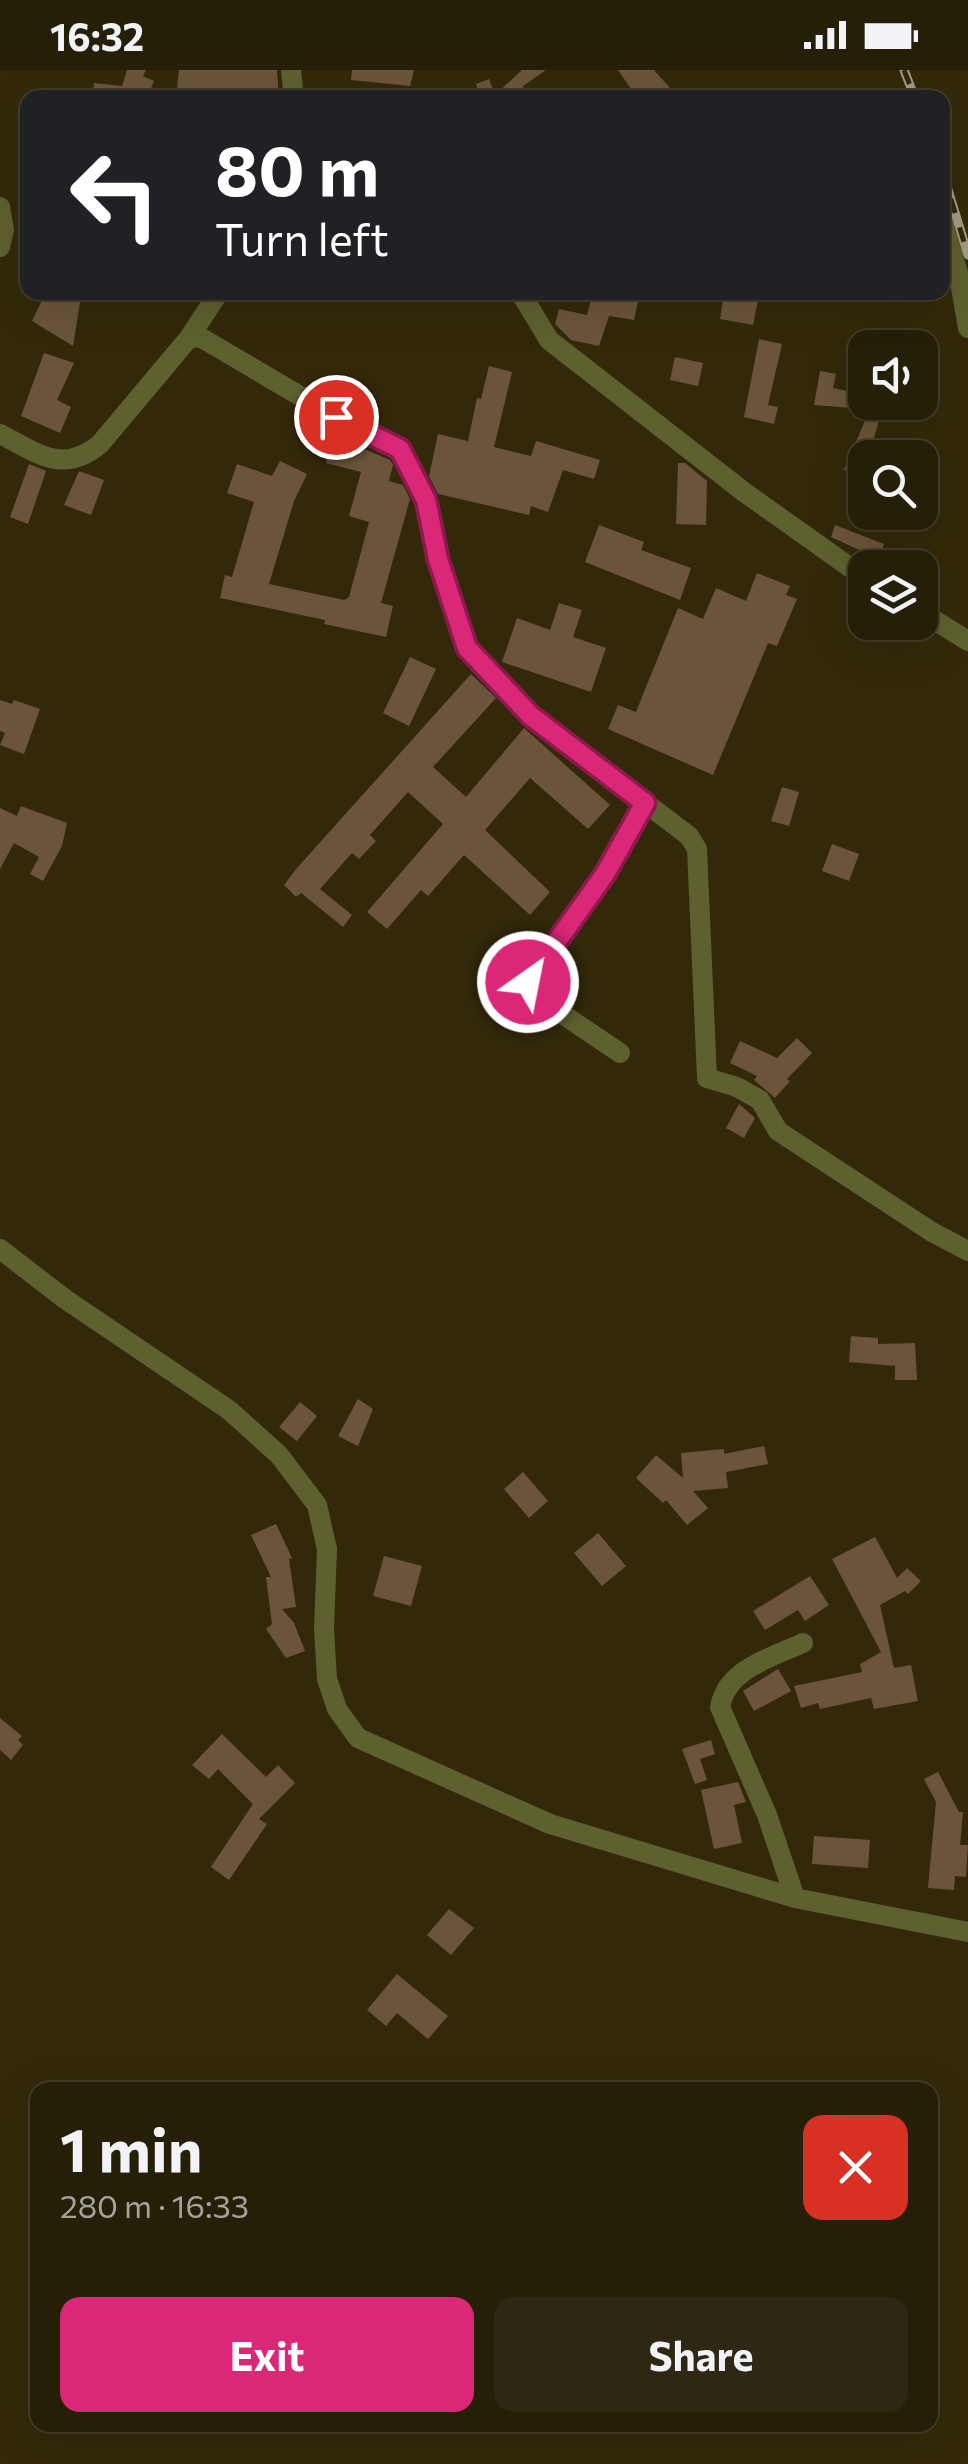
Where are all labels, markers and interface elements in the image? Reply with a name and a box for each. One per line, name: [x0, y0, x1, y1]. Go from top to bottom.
text: 16:32: [50, 12, 144, 59]
text: 80 m: [215, 125, 379, 210]
icon: left: [50, 130, 180, 260]
text: Turn left: [215, 210, 389, 265]
map controls: [848, 330, 938, 640]
button: sound: [848, 330, 938, 420]
pin: [294, 375, 379, 460]
icon: arrive: [309, 390, 364, 445]
button: search: [848, 440, 938, 530]
button: layers: [848, 550, 938, 640]
position arrow: [476, 930, 580, 1034]
text: 1 min: [60, 2111, 202, 2184]
button: close: [803, 2115, 908, 2220]
text: 280 m · 16:33: [60, 2185, 249, 2225]
button: Exit: [60, 2297, 474, 2412]
button: Share: [494, 2297, 908, 2412]

